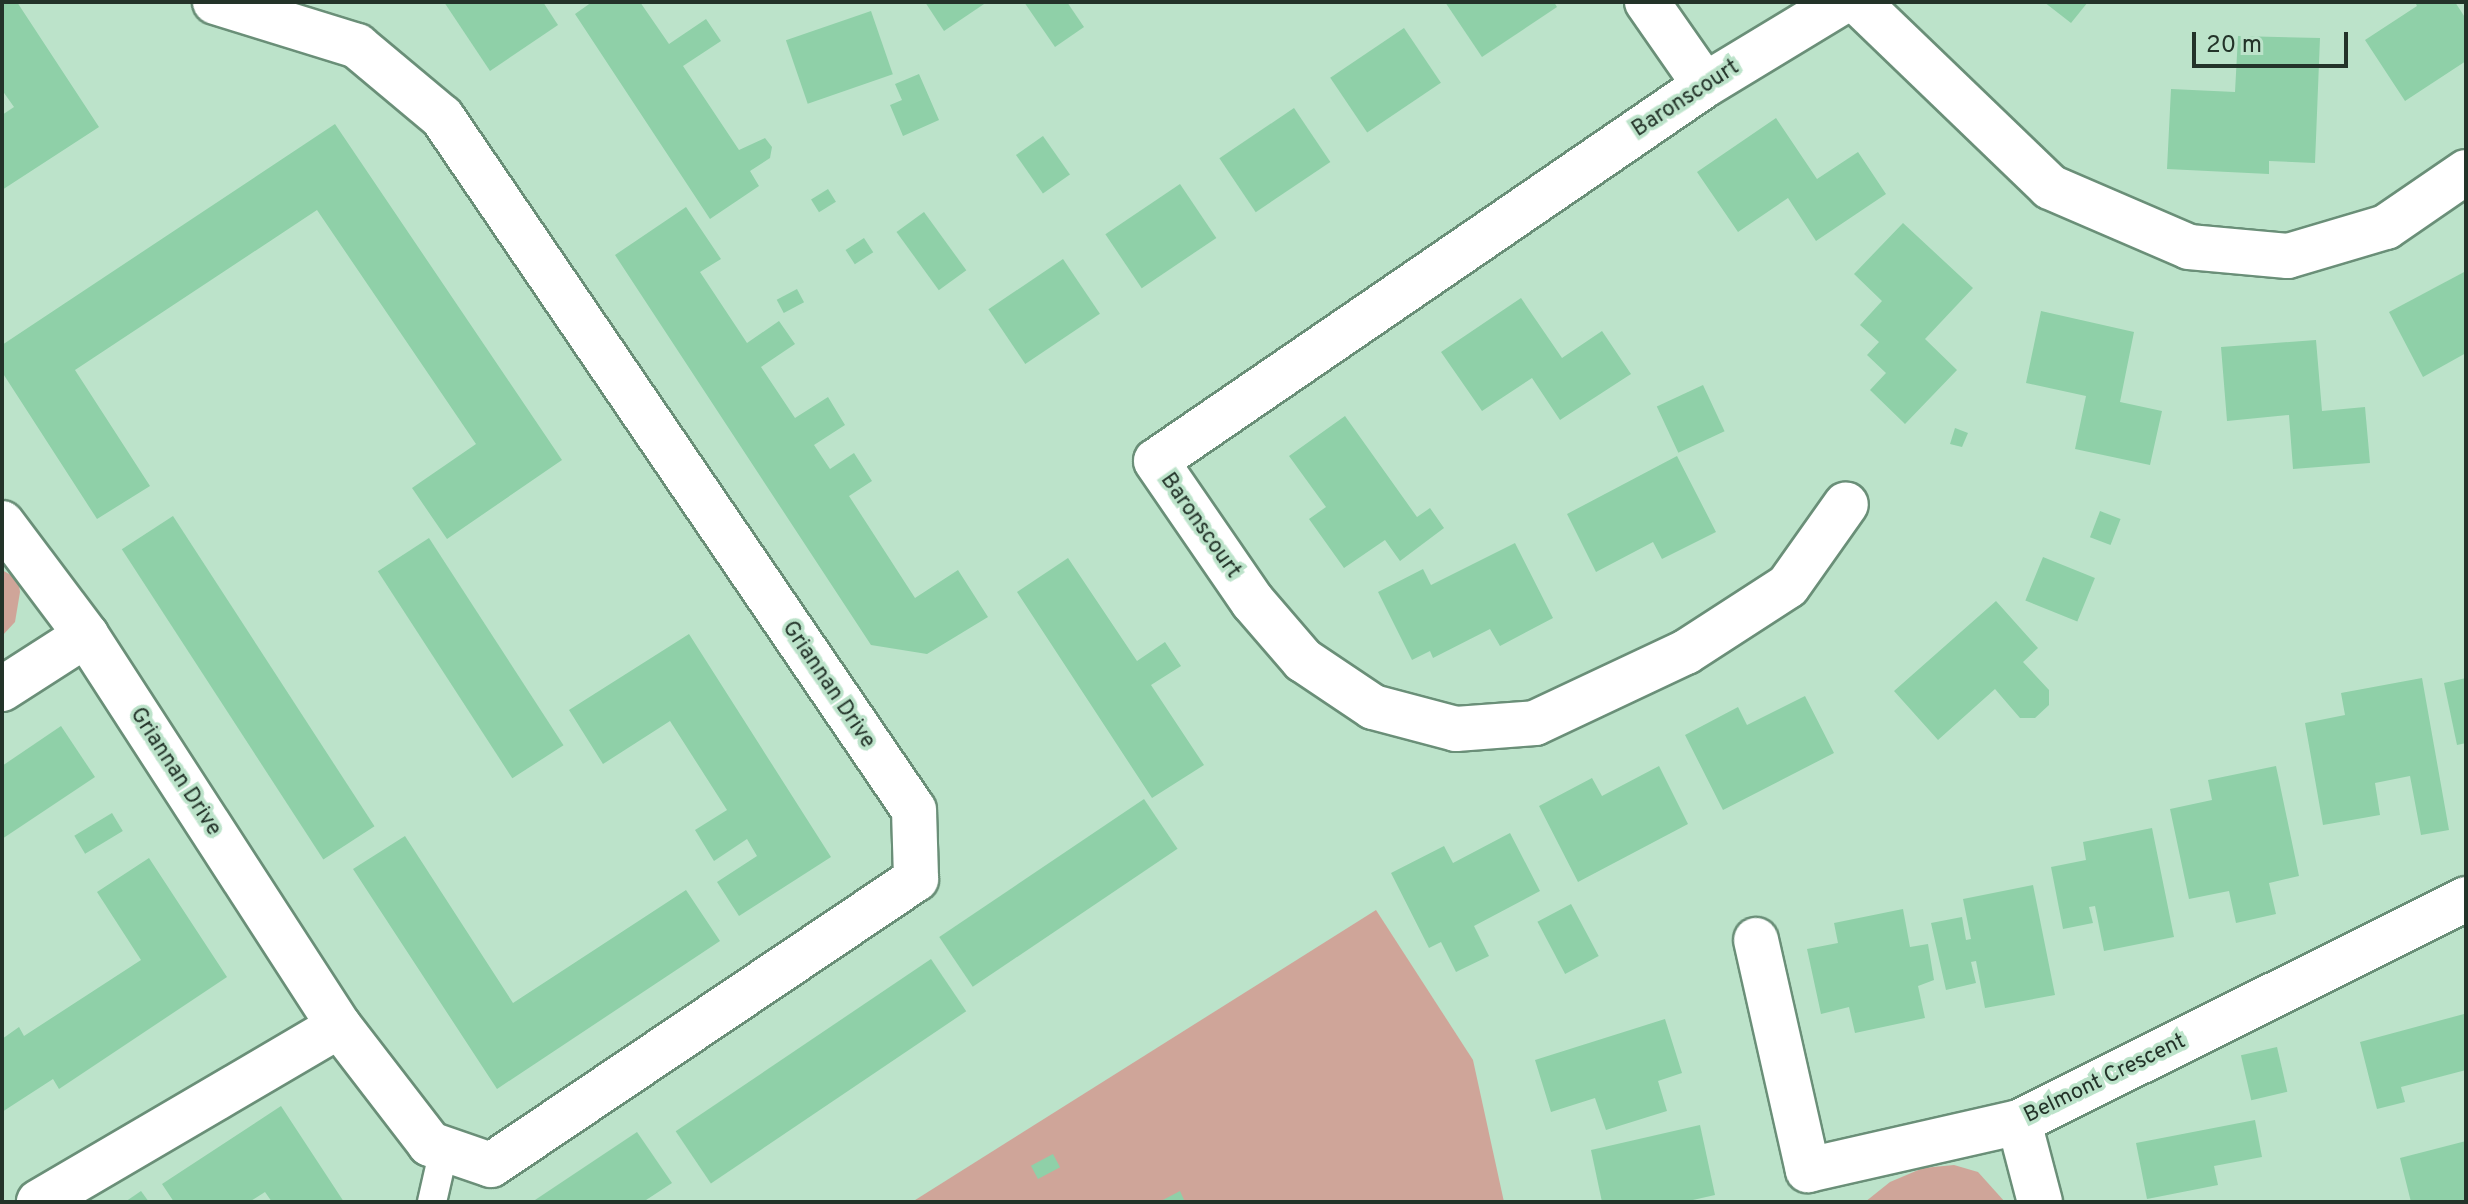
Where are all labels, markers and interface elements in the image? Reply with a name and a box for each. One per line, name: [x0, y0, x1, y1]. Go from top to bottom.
scale bar: [2196, 16, 2352, 66]
text: 20 m: [2206, 31, 2262, 61]
street label: Baronscourt: [1628, 55, 1744, 143]
street label: Baronscourt: [1154, 468, 1246, 584]
street label: Griannan Drive: [776, 616, 880, 754]
street label: Griannan Drive: [124, 703, 226, 841]
street label: Belmont Crescent: [2020, 1028, 2190, 1130]

